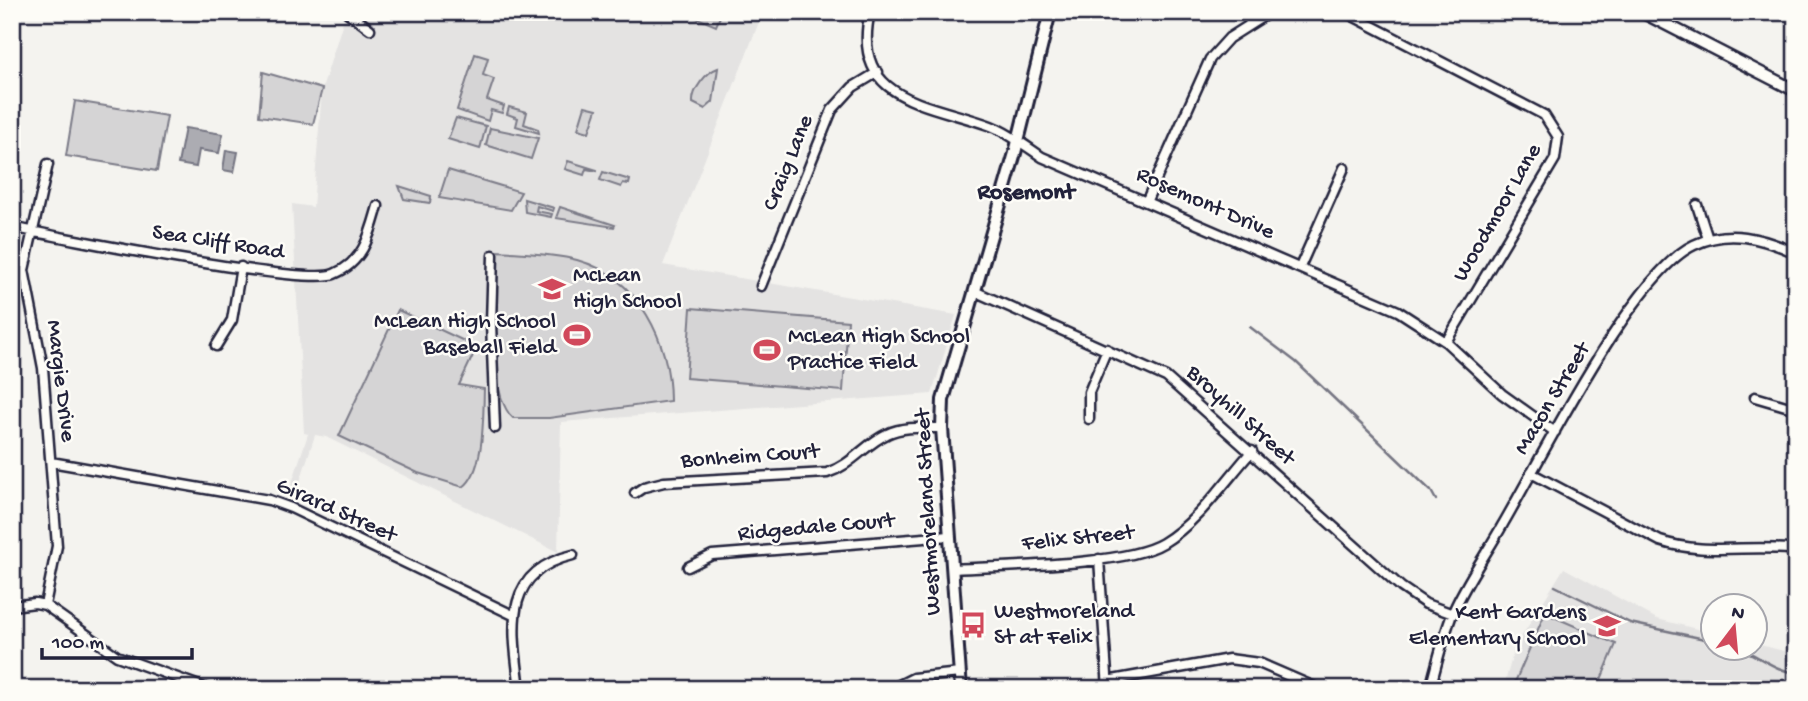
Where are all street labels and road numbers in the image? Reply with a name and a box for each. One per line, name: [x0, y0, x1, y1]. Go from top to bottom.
street label: Craig Lane: [758, 110, 821, 215]
street label: Woodmoor Lane: [1448, 138, 1549, 287]
street label: Rosemont Drive: [1132, 161, 1279, 247]
street label: Sea Cliff Road: [150, 219, 287, 267]
street label: Margie Drive: [39, 319, 81, 445]
street label: Macon Street: [1509, 337, 1598, 460]
street label: Broyhill Street: [1179, 359, 1301, 473]
street label: Westmoreland Street: [910, 407, 948, 616]
street label: Bonheim Court: [679, 439, 822, 475]
street label: Girard Street: [272, 472, 402, 550]
street label: Ridgedale Court: [737, 508, 897, 548]
street label: Felix Street: [1020, 520, 1137, 558]

